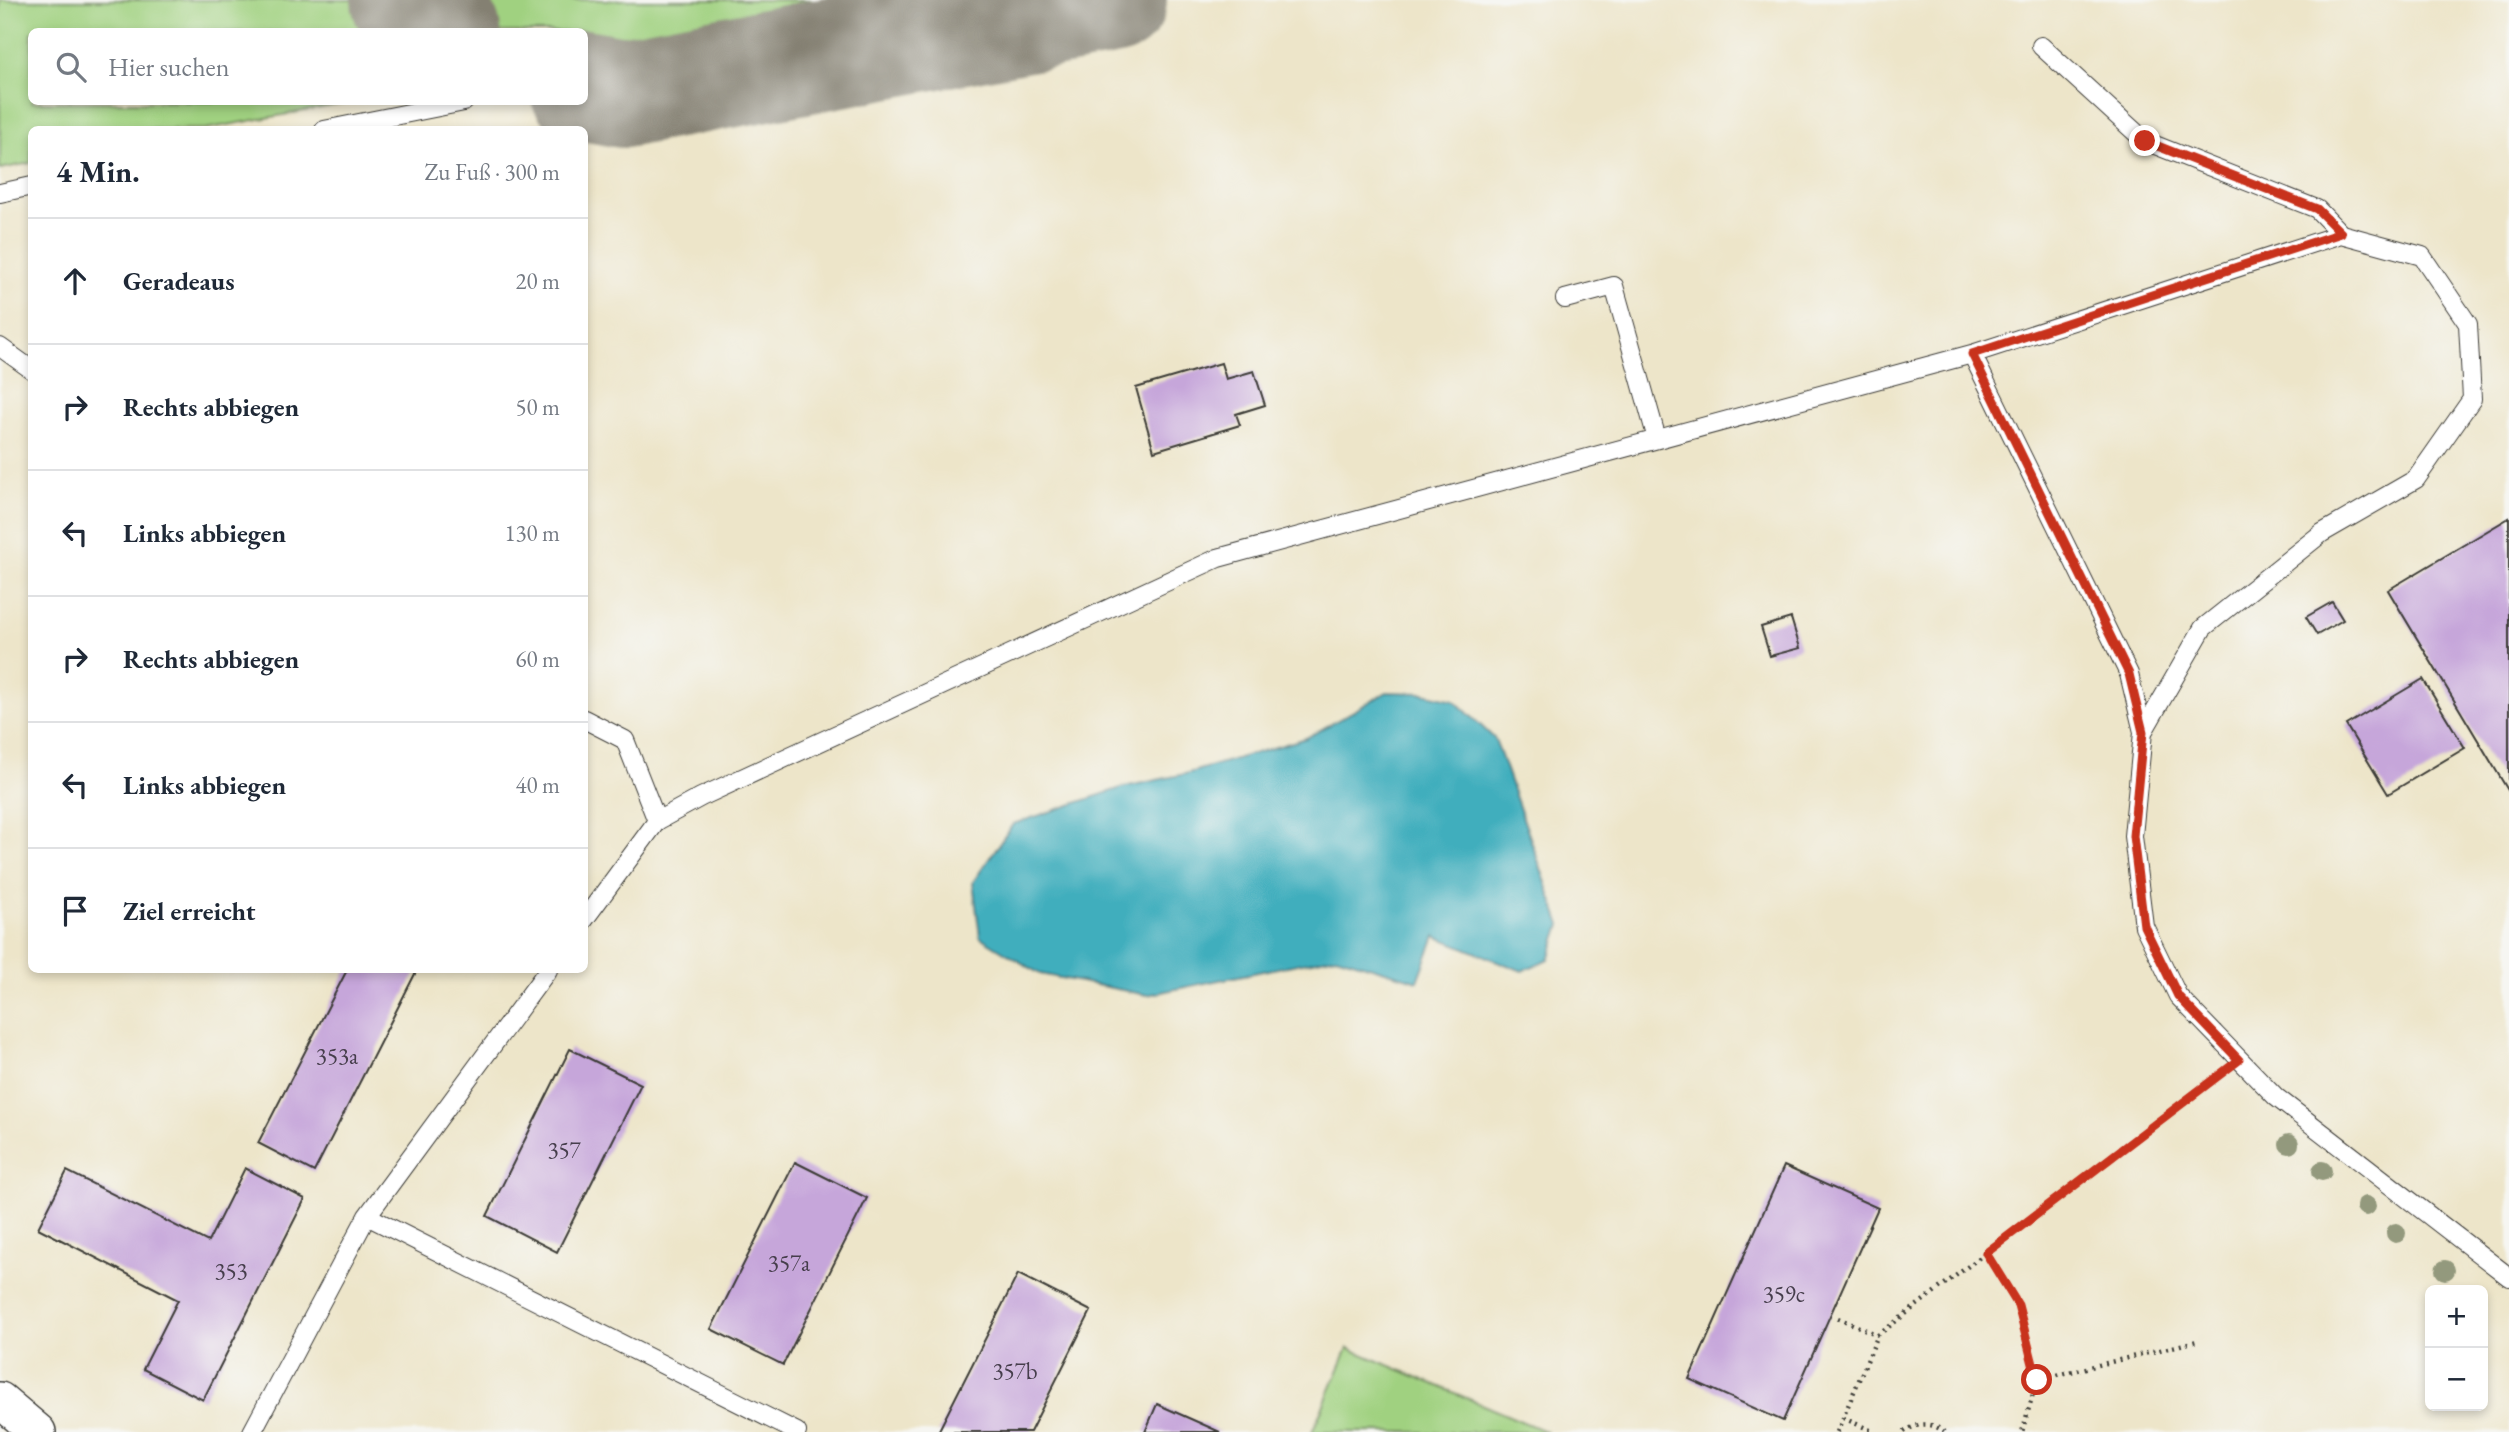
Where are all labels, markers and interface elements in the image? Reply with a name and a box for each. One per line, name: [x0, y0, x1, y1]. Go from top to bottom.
search box: [28, 28, 588, 105]
icon: search: [52, 48, 90, 86]
text: Hier suchen: [108, 50, 229, 84]
route end: [2129, 125, 2160, 156]
text: 4 Min.: [56, 152, 140, 191]
text: Zu Fuß · 300 m: [425, 157, 560, 187]
icon: ahead: [56, 262, 94, 300]
text: Geradeaus: [123, 264, 235, 298]
text: 20 m: [515, 266, 560, 296]
icon: right: [56, 388, 94, 426]
text: Rechts abbiegen: [123, 390, 299, 424]
text: 50 m: [515, 392, 560, 422]
icon: left: [56, 514, 94, 552]
text: Links abbiegen: [123, 516, 286, 550]
text: 130 m: [504, 518, 560, 548]
icon: right: [56, 640, 94, 678]
text: Rechts abbiegen: [123, 642, 299, 676]
text: 60 m: [515, 644, 560, 674]
icon: left: [56, 766, 94, 804]
text: Links abbiegen: [123, 768, 286, 802]
text: 40 m: [515, 770, 560, 800]
icon: arrive: [56, 892, 94, 930]
text: Ziel erreicht: [123, 894, 255, 928]
house number: 353a: [316, 1041, 359, 1071]
house number: 357: [547, 1135, 582, 1165]
house number: 357a: [768, 1248, 811, 1278]
house number: 353: [214, 1256, 248, 1286]
house number: 359c: [1763, 1279, 1805, 1309]
map controls: [2425, 1285, 2488, 1411]
button: +: [2425, 1285, 2488, 1348]
button: −: [2425, 1348, 2488, 1411]
house number: 357b: [993, 1356, 1038, 1386]
route start: [2021, 1364, 2052, 1395]

